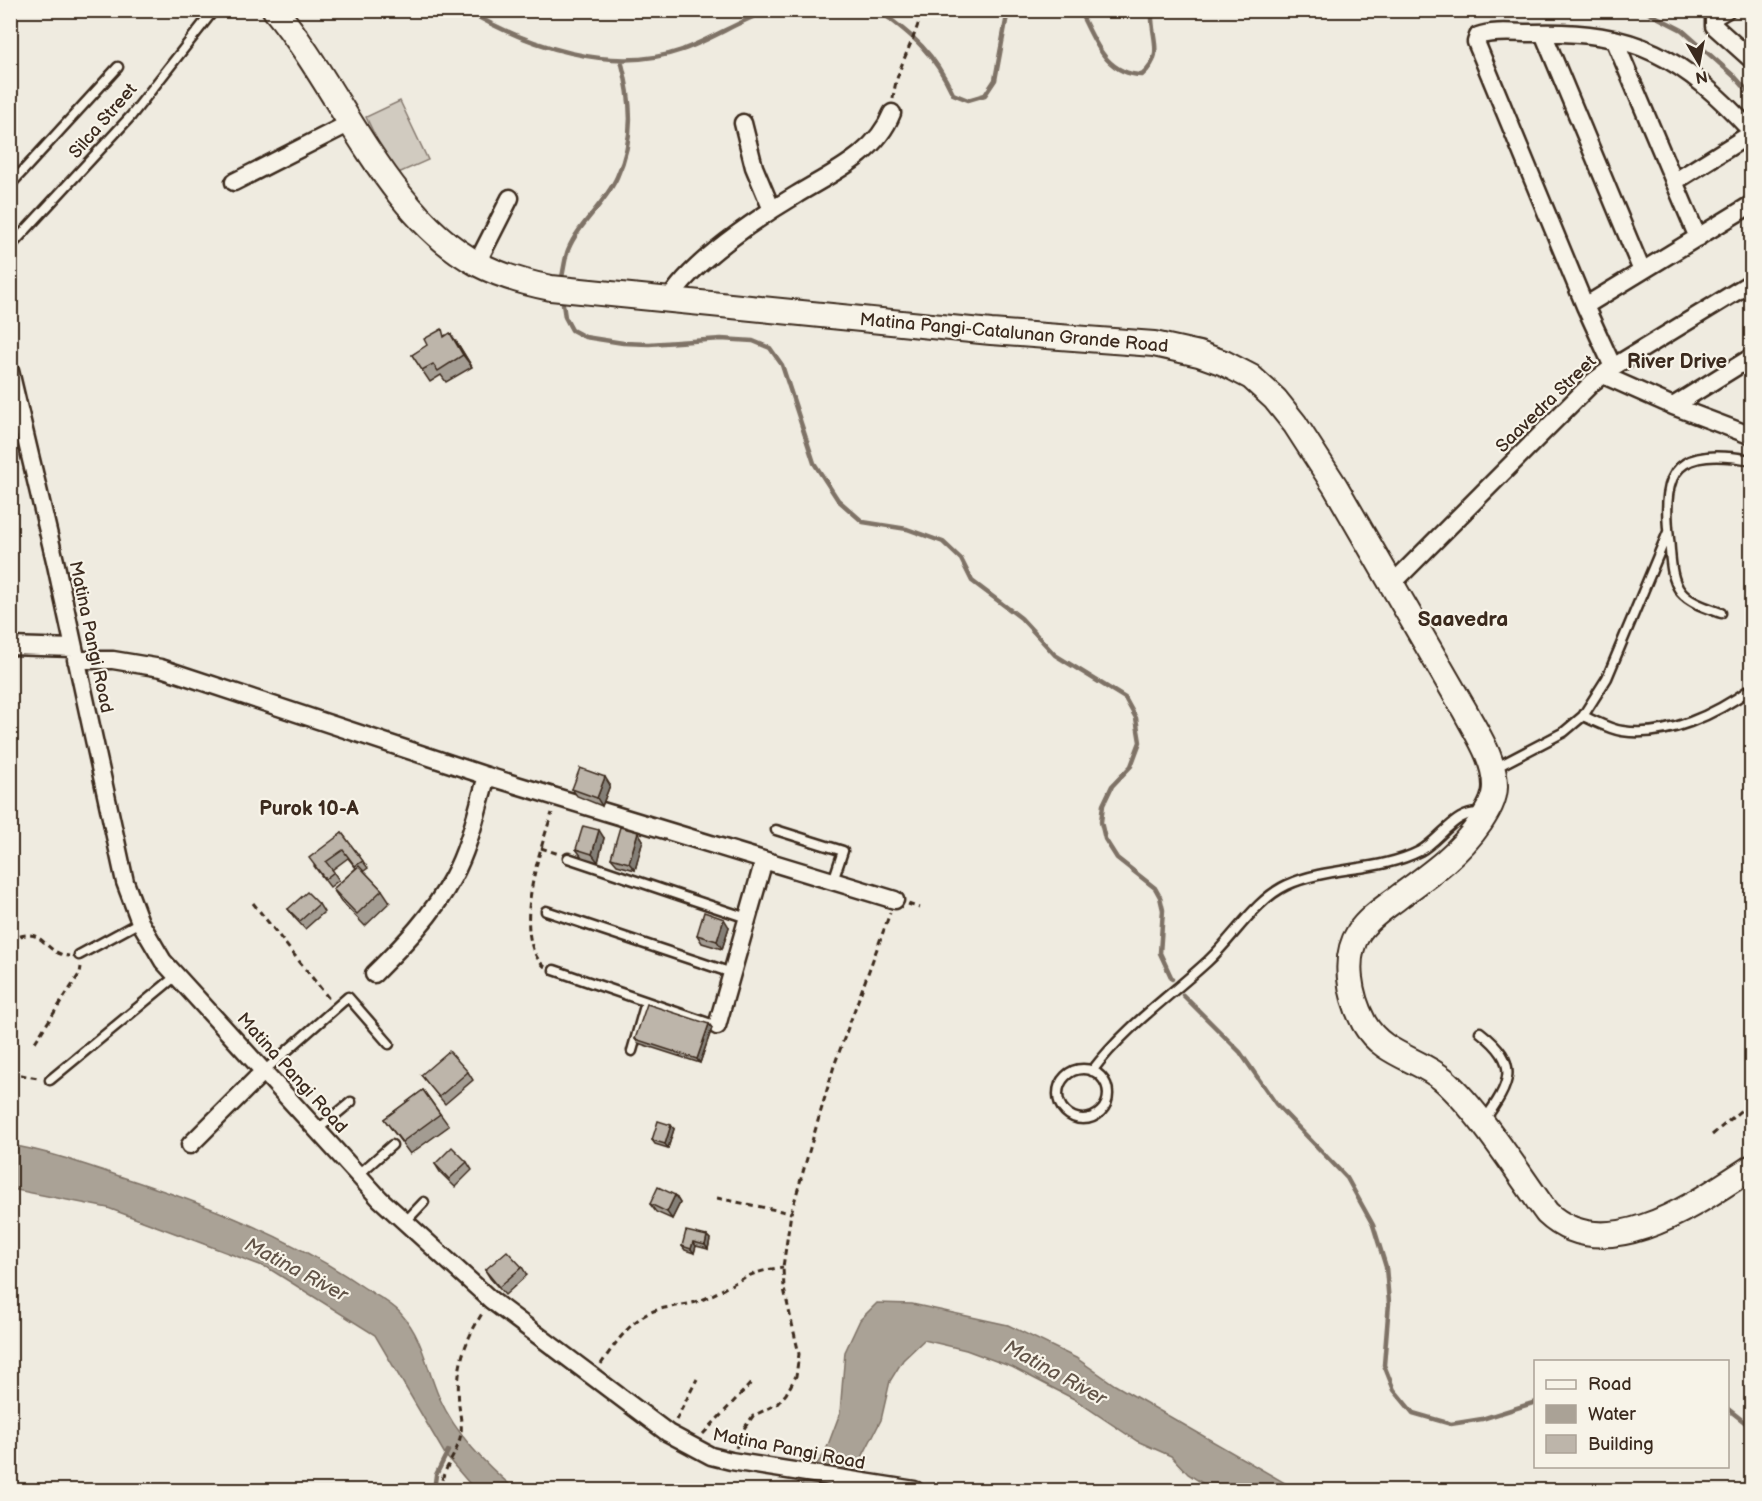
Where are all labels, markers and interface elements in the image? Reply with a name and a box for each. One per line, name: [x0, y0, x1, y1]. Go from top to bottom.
north arrow: [1669, 33, 1729, 93]
text: N: [1694, 66, 1709, 87]
street label: Silca Street: [65, 79, 142, 163]
street label: Matina Pangi-Catalunan Grande Road: [859, 309, 1169, 357]
district label: River Drive: [1627, 350, 1727, 374]
street label: Saavedra Street: [1492, 351, 1601, 457]
street label: Matina Pangi Road: [65, 559, 117, 715]
district label: Saavedra: [1418, 607, 1508, 632]
district label: Purok 10-A: [259, 797, 360, 821]
street label: Matina Pangi Road: [232, 1009, 352, 1137]
water label: Matina River: [240, 1233, 353, 1308]
water label: Matina River: [1000, 1335, 1112, 1412]
legend: [1534, 1360, 1729, 1468]
text: Road: [1588, 1374, 1632, 1395]
text: Water: [1588, 1404, 1636, 1425]
street label: Matina Pangi Road: [711, 1424, 867, 1474]
text: Building: [1588, 1434, 1654, 1455]

